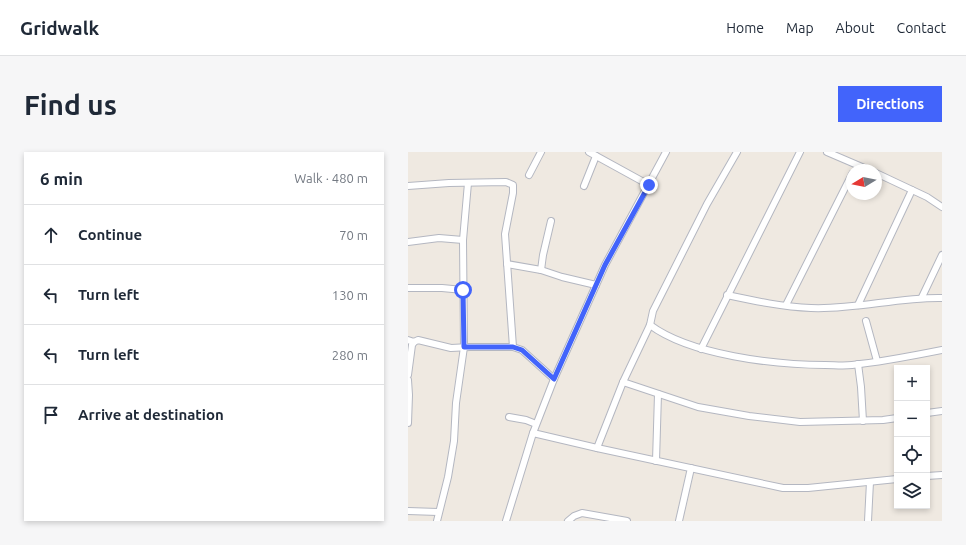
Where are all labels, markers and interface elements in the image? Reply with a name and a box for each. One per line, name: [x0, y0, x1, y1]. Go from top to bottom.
text: Gridwalk: [20, 17, 99, 39]
text: Home: [726, 20, 764, 36]
text: Map: [786, 20, 814, 36]
text: About: [836, 20, 875, 36]
text: Contact: [897, 20, 946, 36]
button: Directions: [838, 86, 942, 122]
text: Find us: [24, 89, 117, 120]
north arrow: [846, 164, 882, 200]
text: 6 min: [40, 169, 83, 188]
text: Walk · 480 m: [294, 171, 368, 185]
route end: [640, 176, 658, 194]
icon: ahead: [40, 224, 62, 246]
text: Continue: [78, 226, 142, 243]
text: 70 m: [339, 228, 368, 242]
route start: [454, 281, 472, 299]
icon: left: [40, 284, 62, 306]
text: Turn left: [78, 286, 139, 303]
text: 130 m: [332, 288, 368, 302]
icon: left: [40, 344, 62, 366]
text: Turn left: [78, 346, 139, 363]
text: 280 m: [332, 348, 368, 362]
map controls: [894, 365, 930, 509]
button: +: [894, 365, 930, 401]
button: −: [894, 401, 930, 437]
icon: arrive: [40, 404, 62, 426]
text: Arrive at destination: [78, 406, 224, 423]
button: locate: [894, 437, 930, 473]
button: layers: [894, 473, 930, 509]

